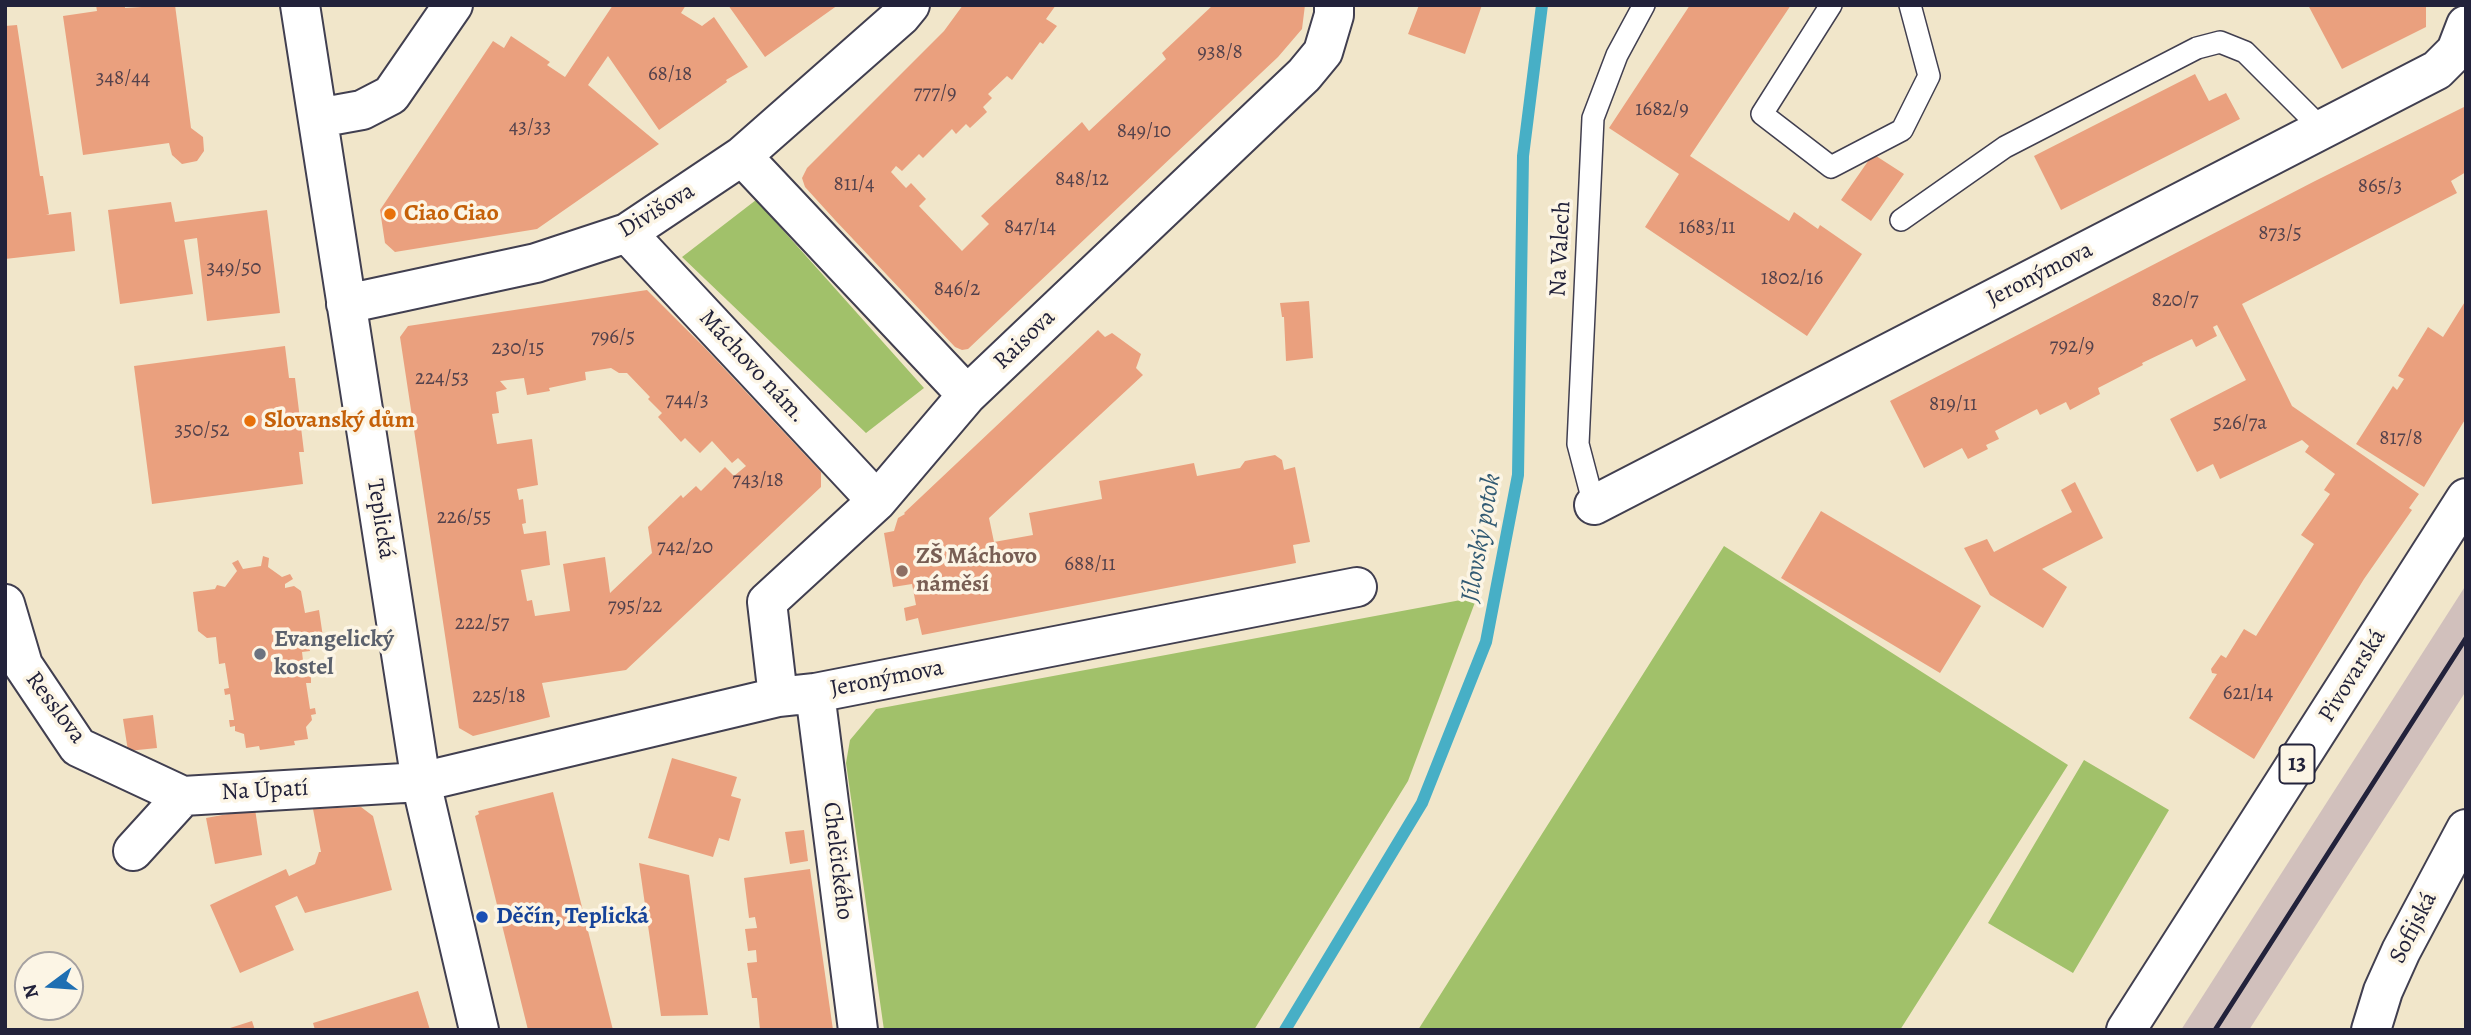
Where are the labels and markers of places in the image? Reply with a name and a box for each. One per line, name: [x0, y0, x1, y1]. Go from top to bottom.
place label: Ciao Ciao: [404, 200, 499, 228]
marker: Ciao Ciao: [382, 206, 398, 222]
place label: Slovanský dům: [264, 407, 415, 435]
marker: Slovanský dům: [242, 413, 258, 429]
place label: ZŠ Máchovo náměsí: [916, 543, 1037, 599]
marker: ZŠ Máchovo náměsí: [894, 563, 910, 579]
place label: Evangelický kostel: [274, 626, 394, 682]
marker: Evangelický kostel: [252, 646, 268, 662]
place label: Děčín, Teplická: [496, 903, 649, 931]
marker: Děčín, Teplická: [474, 909, 490, 925]

